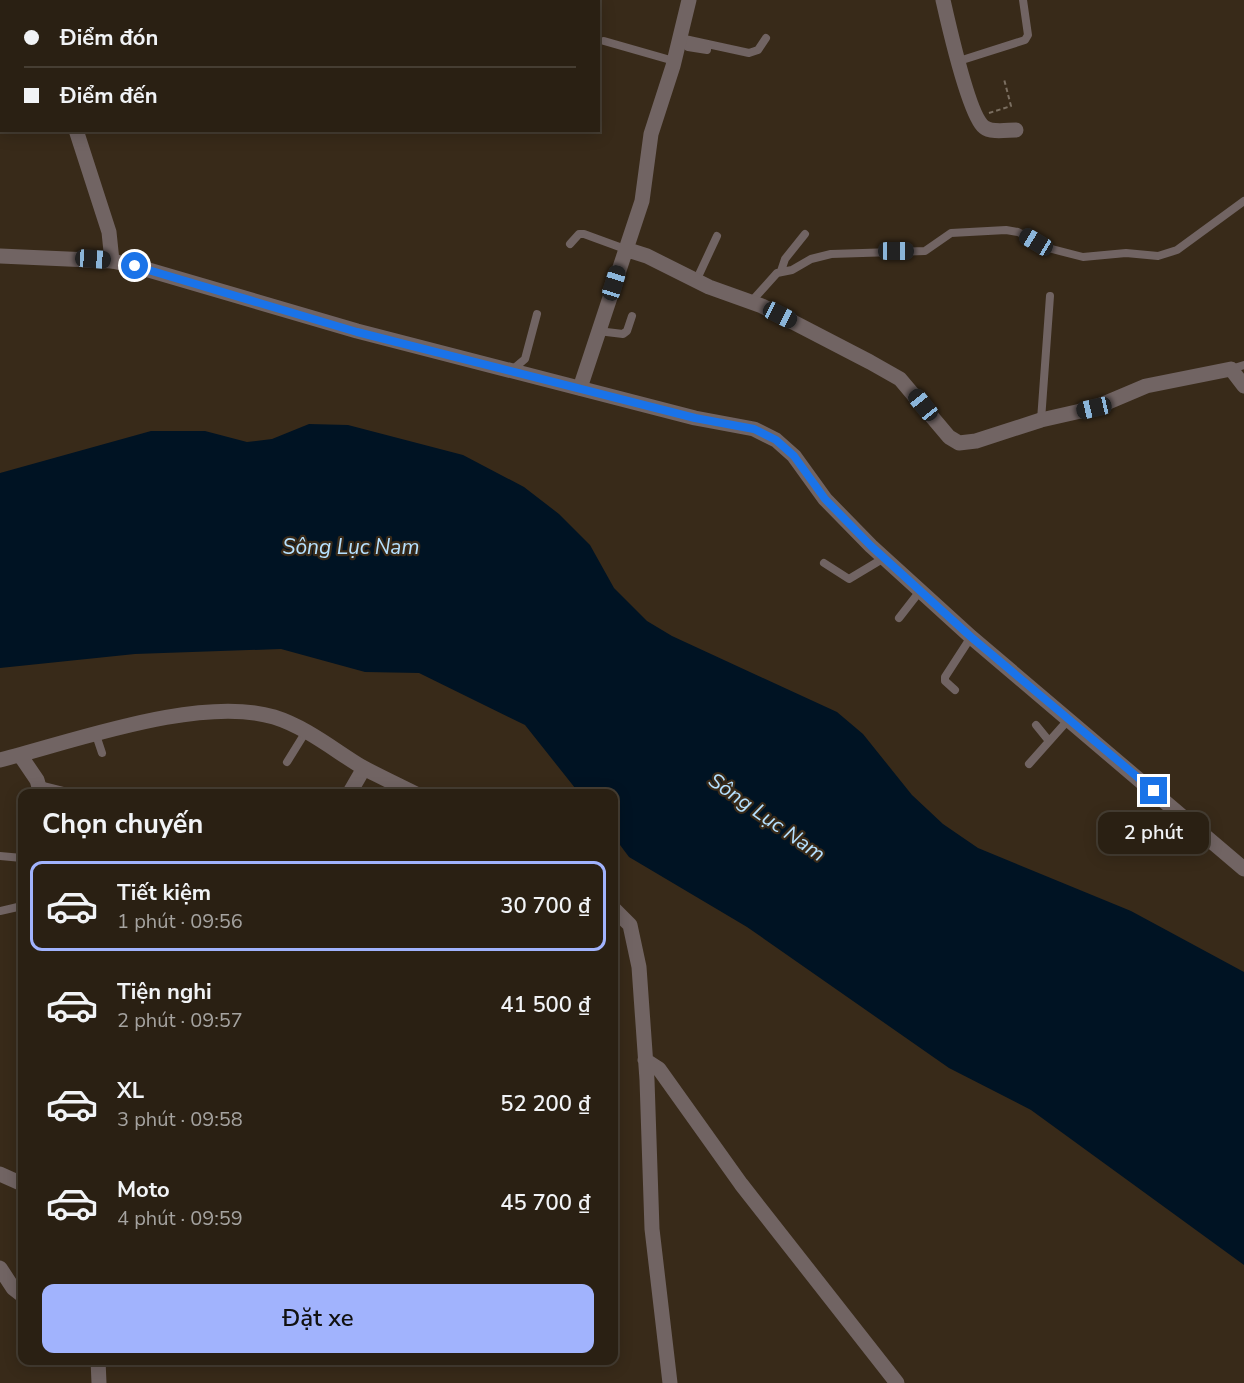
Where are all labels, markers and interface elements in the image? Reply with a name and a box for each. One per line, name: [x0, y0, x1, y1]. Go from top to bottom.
text: Điểm đón: [60, 23, 158, 53]
text: Điểm đến: [60, 81, 158, 111]
car: [1016, 225, 1056, 259]
car: [878, 242, 914, 260]
car: [74, 249, 112, 269]
route start: [121, 252, 148, 279]
car: [600, 263, 628, 303]
car: [760, 299, 800, 331]
car: [905, 385, 941, 425]
car: [1074, 395, 1114, 421]
water label: Sông Lục Nam: [283, 533, 419, 561]
water label: Sông Lục Nam: [703, 766, 831, 868]
route end: [1140, 777, 1167, 804]
text: Chọn chuyến: [42, 806, 203, 843]
callout: 2 phút: [1098, 812, 1210, 854]
text: 2 phút: [1124, 819, 1183, 846]
text: Tiết kiệm: [117, 878, 211, 908]
icon: car: [45, 879, 99, 933]
text: 30 700 ₫: [500, 891, 591, 921]
text: 1 phút · 09:56: [117, 908, 243, 935]
text: Tiện nghi: [117, 977, 212, 1007]
icon: car: [45, 978, 99, 1032]
text: 41 500 ₫: [500, 990, 591, 1020]
text: 2 phút · 09:57: [117, 1007, 243, 1034]
text: XL: [117, 1076, 144, 1106]
icon: car: [45, 1077, 99, 1131]
text: 52 200 ₫: [500, 1089, 591, 1119]
text: 3 phút · 09:58: [117, 1106, 243, 1133]
text: Moto: [117, 1175, 170, 1205]
icon: car: [45, 1176, 99, 1230]
text: 45 700 ₫: [500, 1188, 591, 1218]
text: 4 phút · 09:59: [117, 1205, 243, 1232]
button: Đặt xe: [42, 1284, 594, 1353]

